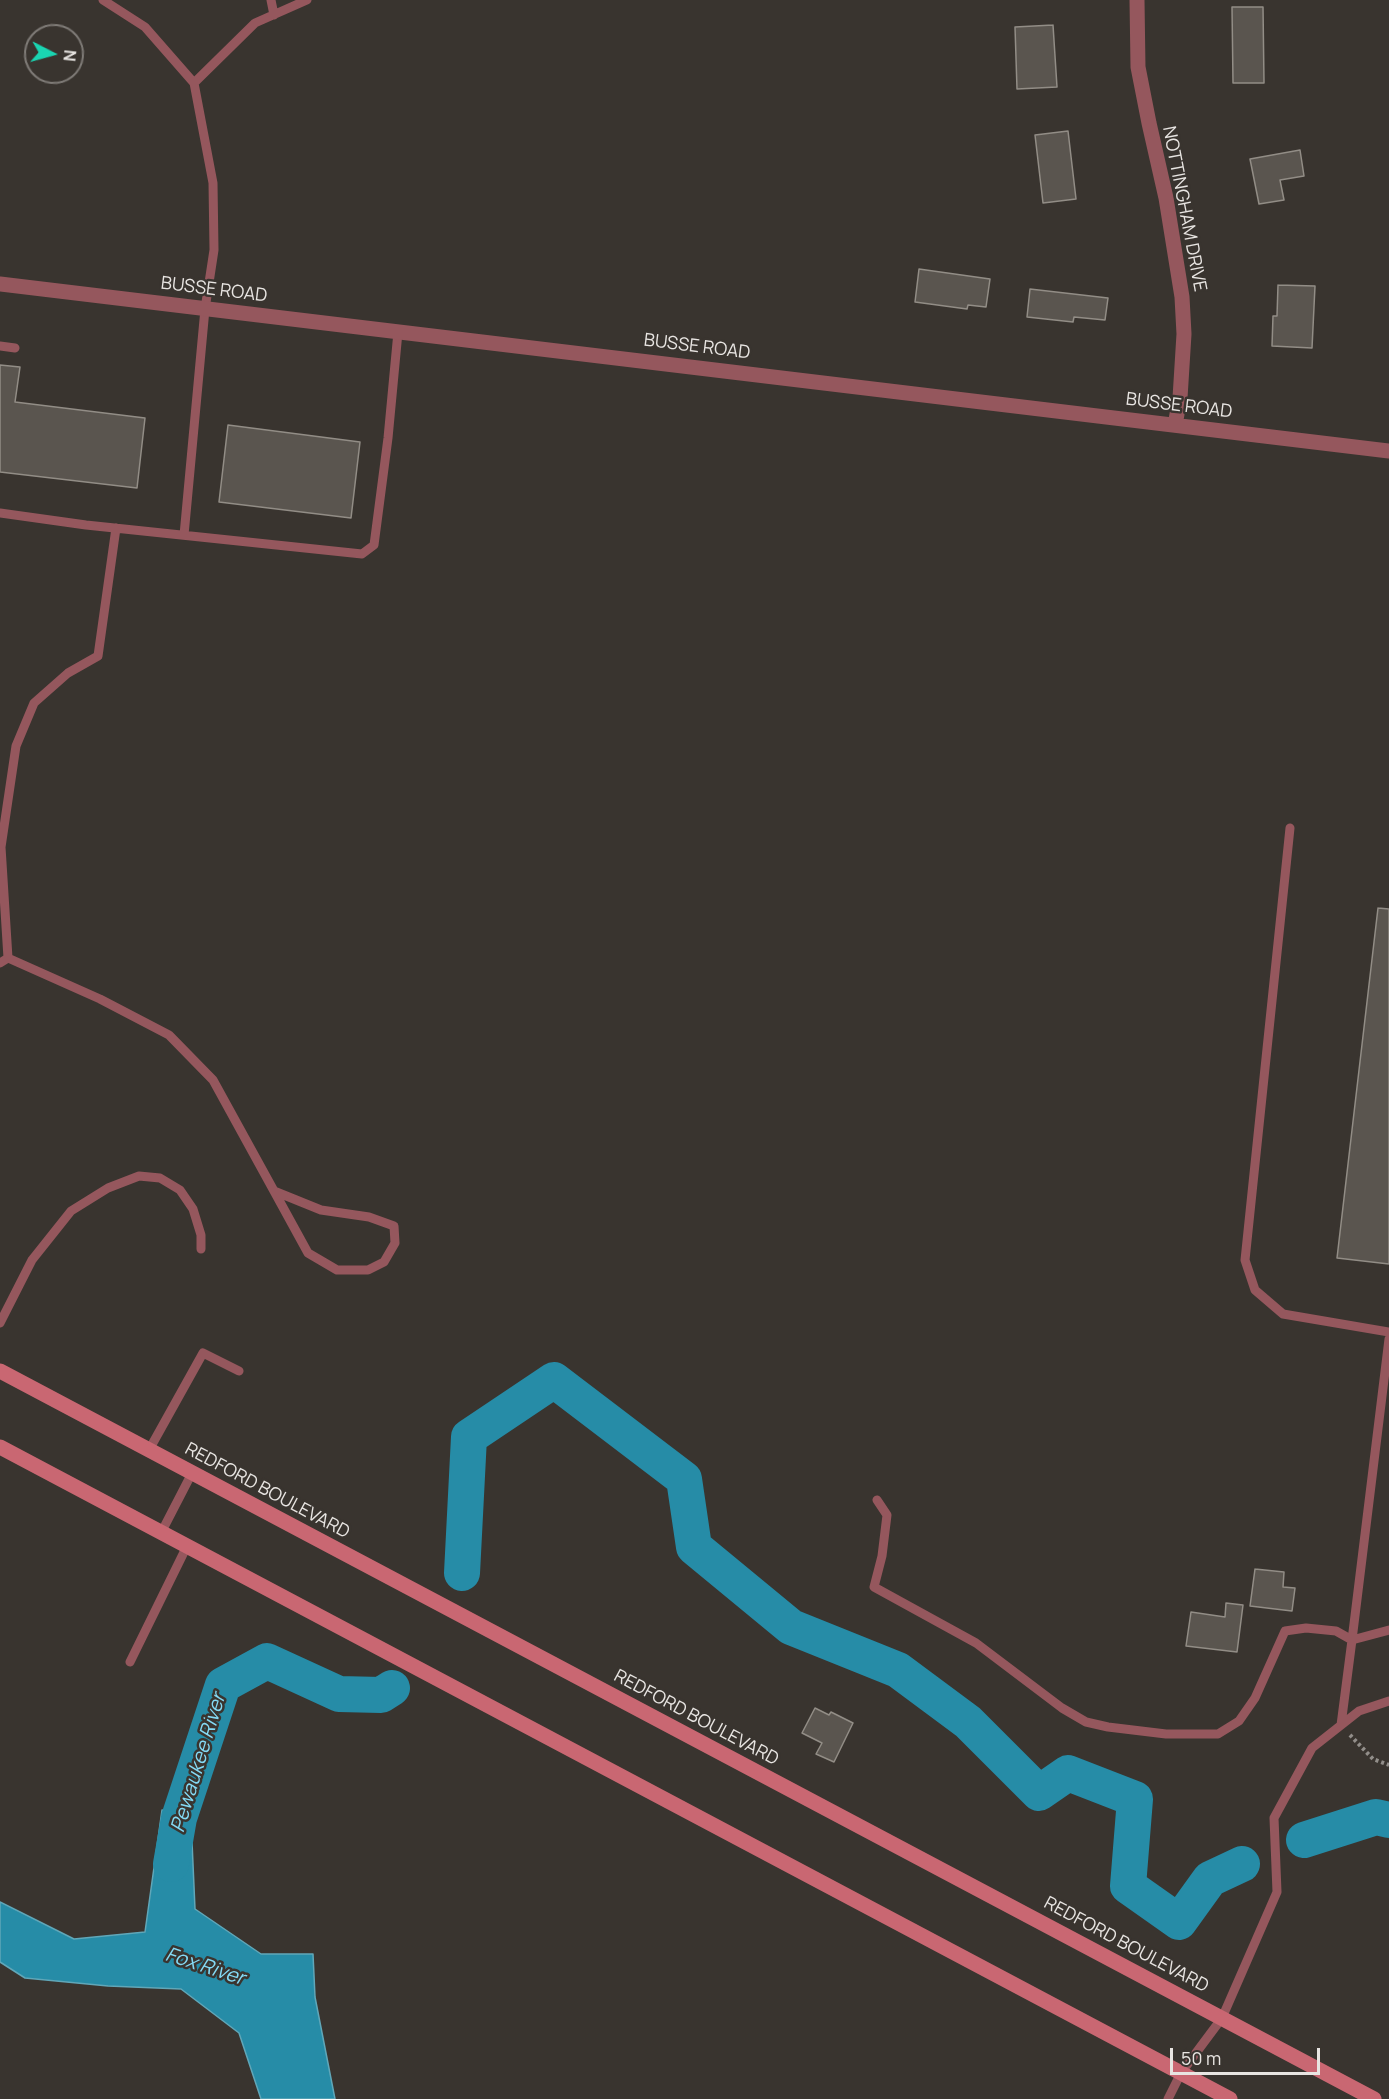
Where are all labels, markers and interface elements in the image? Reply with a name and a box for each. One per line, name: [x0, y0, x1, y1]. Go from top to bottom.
north arrow: [24, 24, 84, 84]
text: N: [58, 49, 81, 63]
street label: NOTTINGHAM DRIVE: [1157, 124, 1211, 294]
street label: BUSSE ROAD: [160, 273, 268, 307]
street label: BUSSE ROAD: [643, 330, 751, 364]
street label: BUSSE ROAD: [1125, 389, 1233, 423]
street label: REDFORD BOULEVARD: [181, 1438, 353, 1544]
street label: REDFORD BOULEVARD: [610, 1665, 782, 1771]
water label: Pewaukee River: [166, 1691, 232, 1835]
street label: REDFORD BOULEVARD: [1040, 1892, 1212, 1998]
water label: Fox River: [162, 1943, 248, 1991]
scale bar: [1173, 2036, 1323, 2074]
text: 50 m: [1181, 2046, 1221, 2070]

